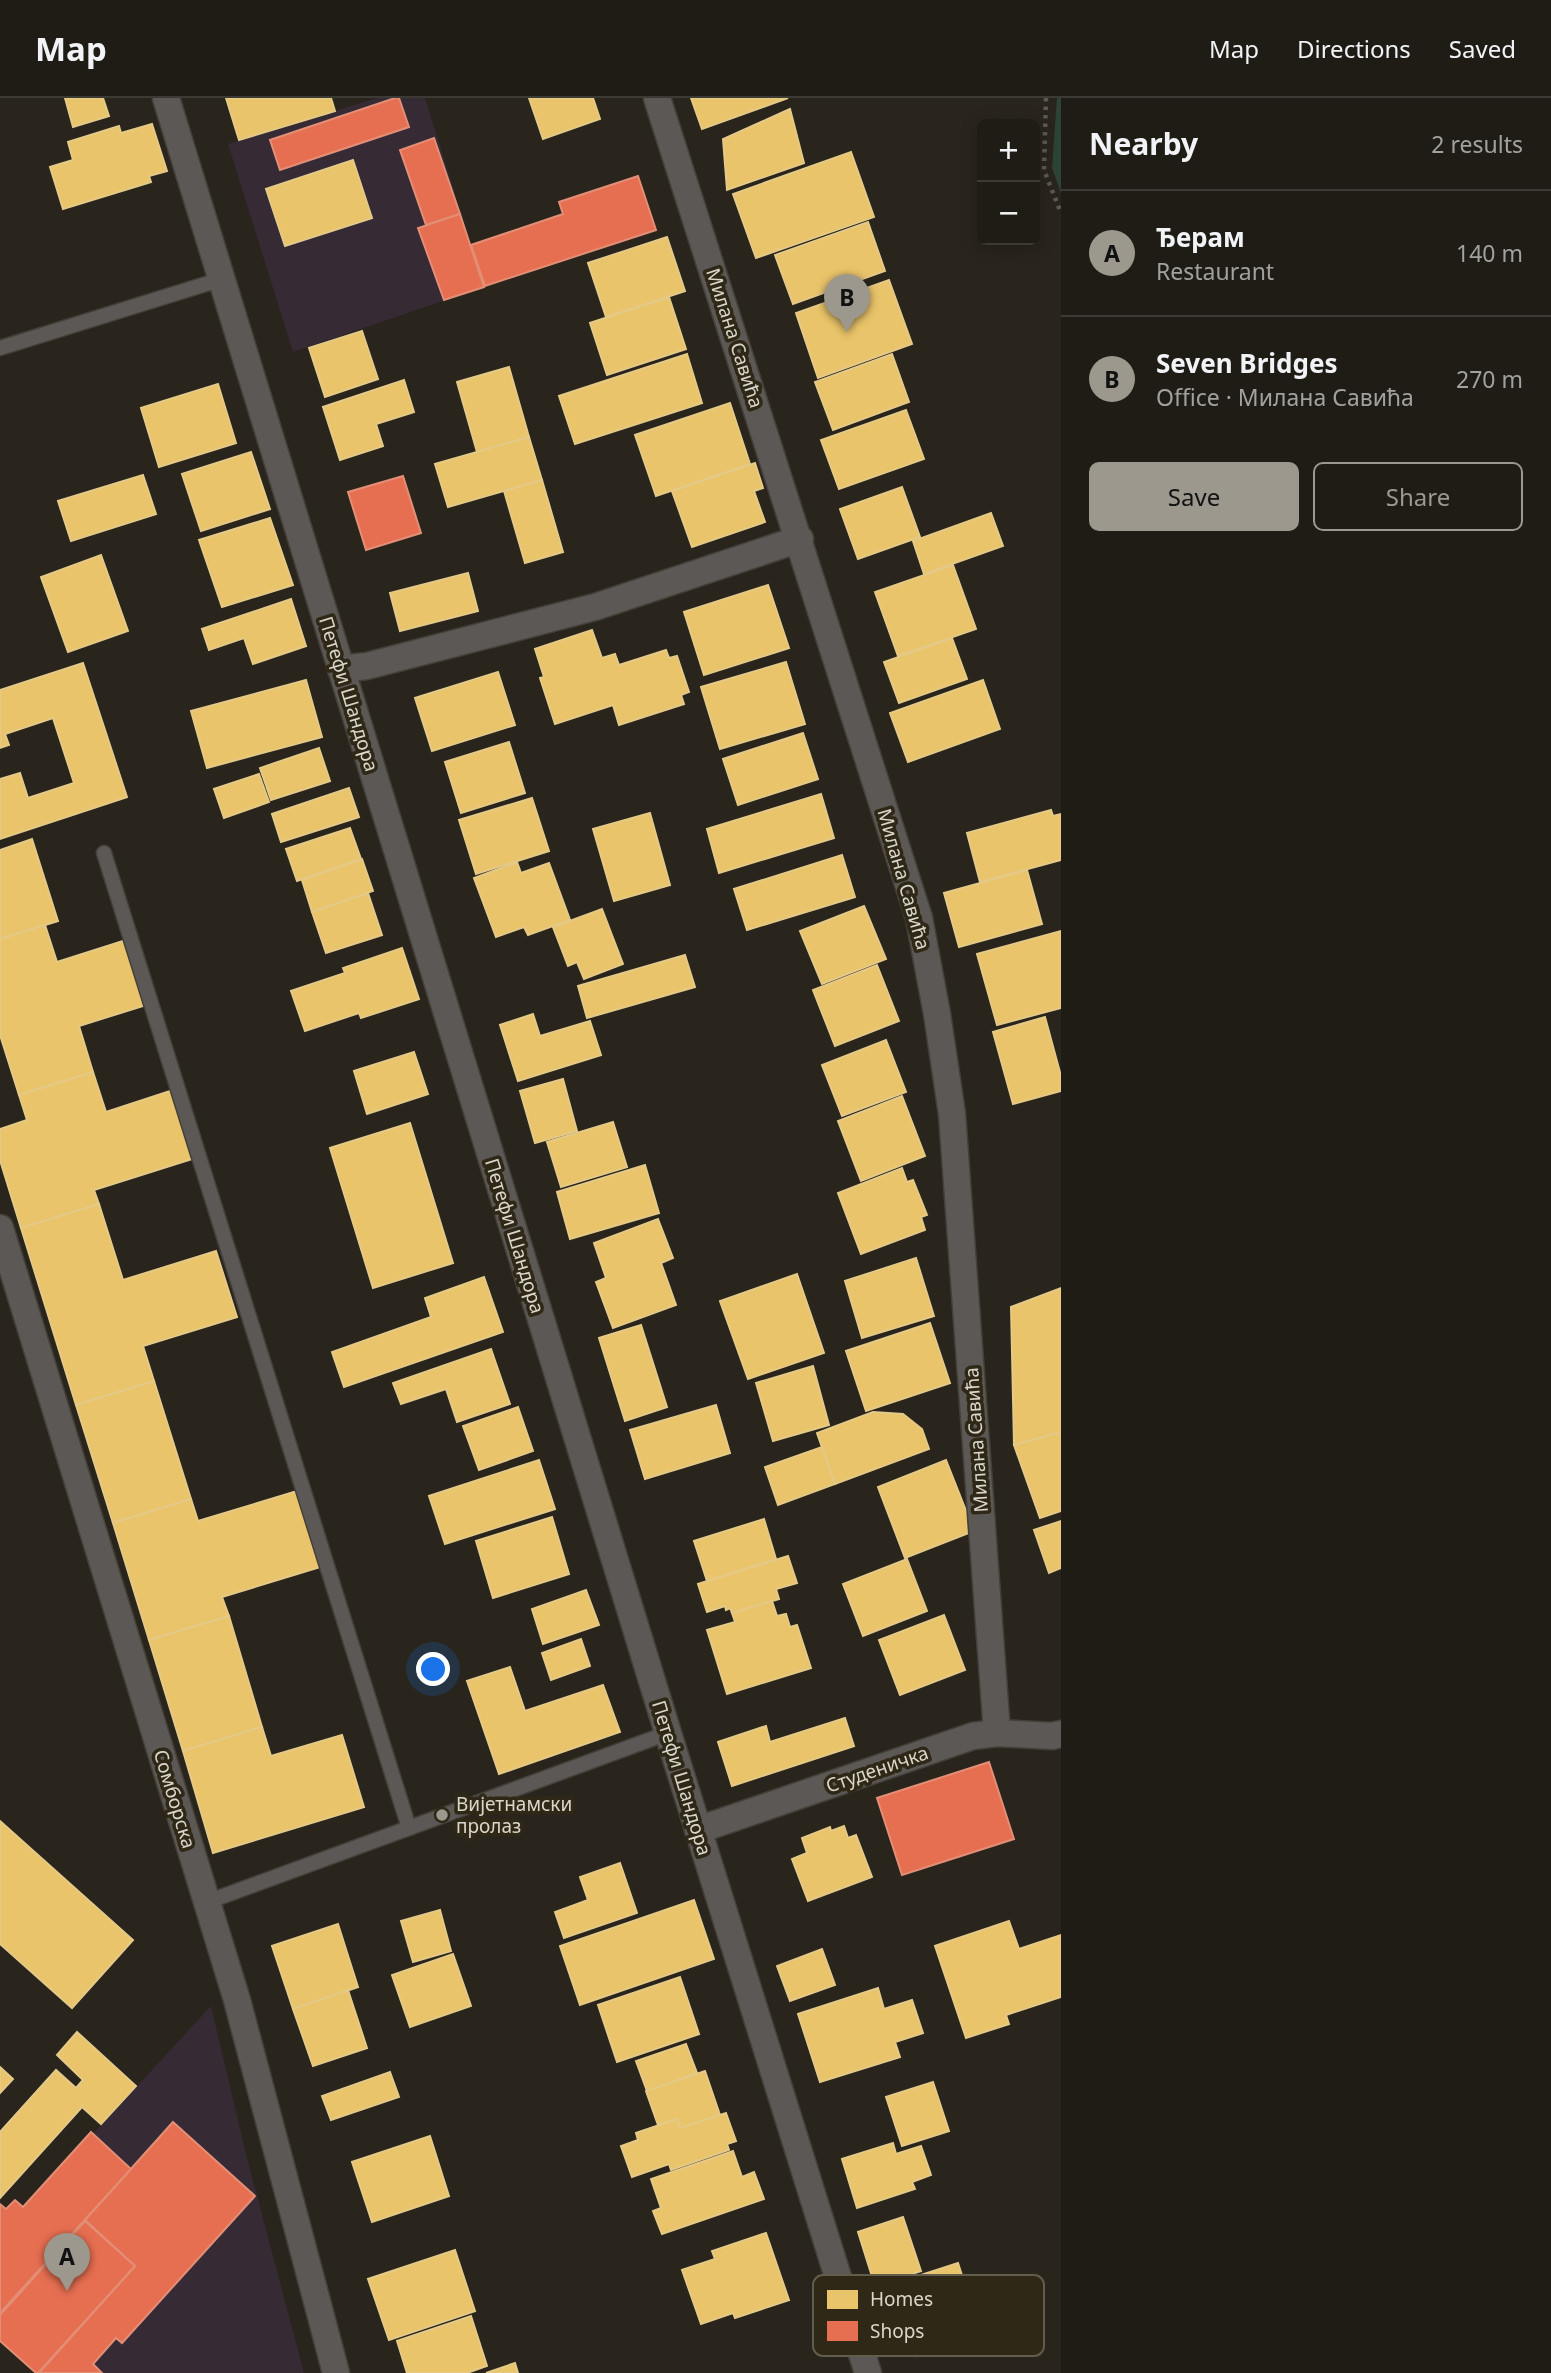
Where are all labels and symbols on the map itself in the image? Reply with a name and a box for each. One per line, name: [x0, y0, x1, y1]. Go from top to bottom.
street label: Милана Савића: [700, 265, 770, 411]
pin: B: [824, 274, 870, 332]
street label: Петефи Шандора: [313, 613, 385, 775]
street label: Милана Савића: [871, 806, 937, 952]
street label: Петефи Шандора: [479, 1155, 551, 1317]
street label: Милана Савића: [958, 1367, 994, 1513]
your location: [416, 1652, 450, 1686]
street label: Петефи Шандора: [646, 1697, 718, 1859]
street label: Студеничка: [822, 1739, 932, 1799]
street label: Сомборска: [148, 1746, 202, 1852]
place label: Вијетнамски пролаз: [456, 1791, 572, 1839]
marker: Вијетнамски пролаз: [434, 1807, 450, 1823]
pin: A: [44, 2233, 90, 2291]
legend: [813, 2275, 1044, 2356]
text: Homes: [870, 2286, 933, 2312]
text: Shops: [870, 2318, 924, 2344]

